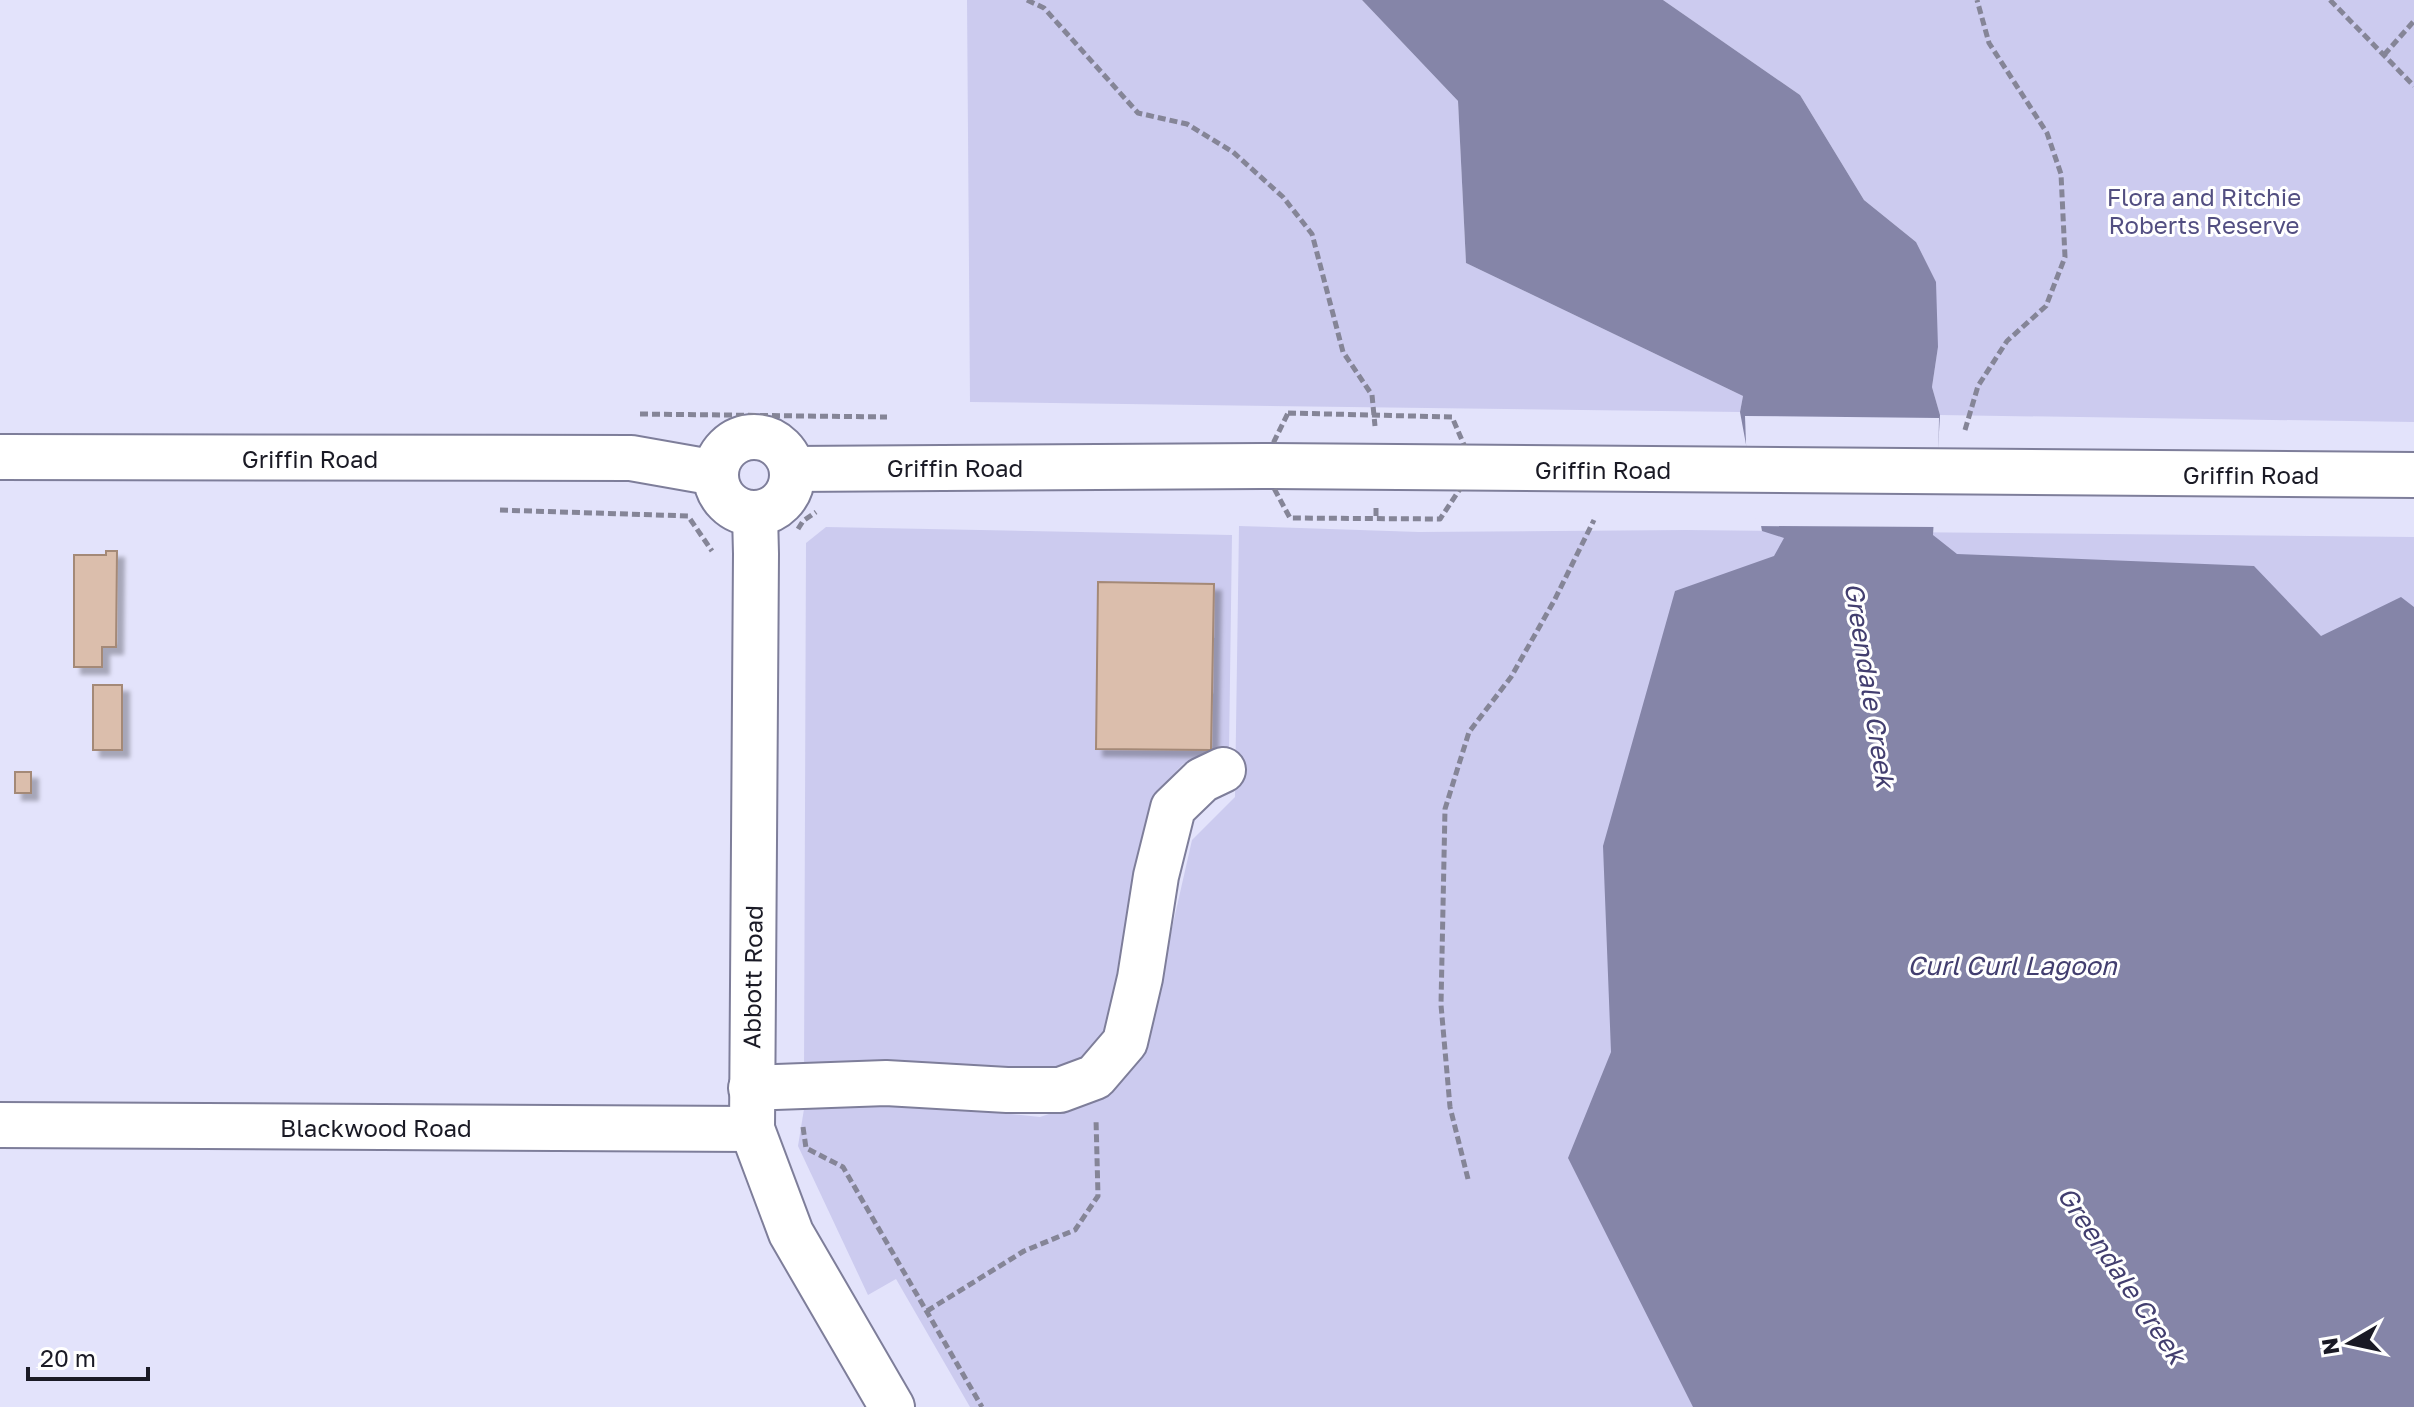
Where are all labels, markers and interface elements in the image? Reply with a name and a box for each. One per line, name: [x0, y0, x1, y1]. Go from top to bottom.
park label: Flora and Ritchie Roberts Reserve: [2107, 182, 2301, 239]
street label: Griffin Road: [242, 444, 378, 473]
street label: Griffin Road: [887, 453, 1023, 482]
street label: Griffin Road: [1535, 455, 1671, 484]
street label: Griffin Road: [2183, 460, 2319, 489]
water label: Greendale Creek: [1838, 580, 1902, 792]
street label: Abbott Road: [736, 905, 768, 1049]
water label: Curl Curl Lagoon: [1907, 950, 2118, 981]
street label: Blackwood Road: [280, 1113, 472, 1142]
water label: Greendale Creek: [2051, 1180, 2194, 1371]
north arrow: [2310, 1303, 2390, 1383]
scale bar: [28, 1331, 148, 1381]
text: N: [2315, 1336, 2344, 1357]
text: 20 m: [40, 1343, 96, 1372]

